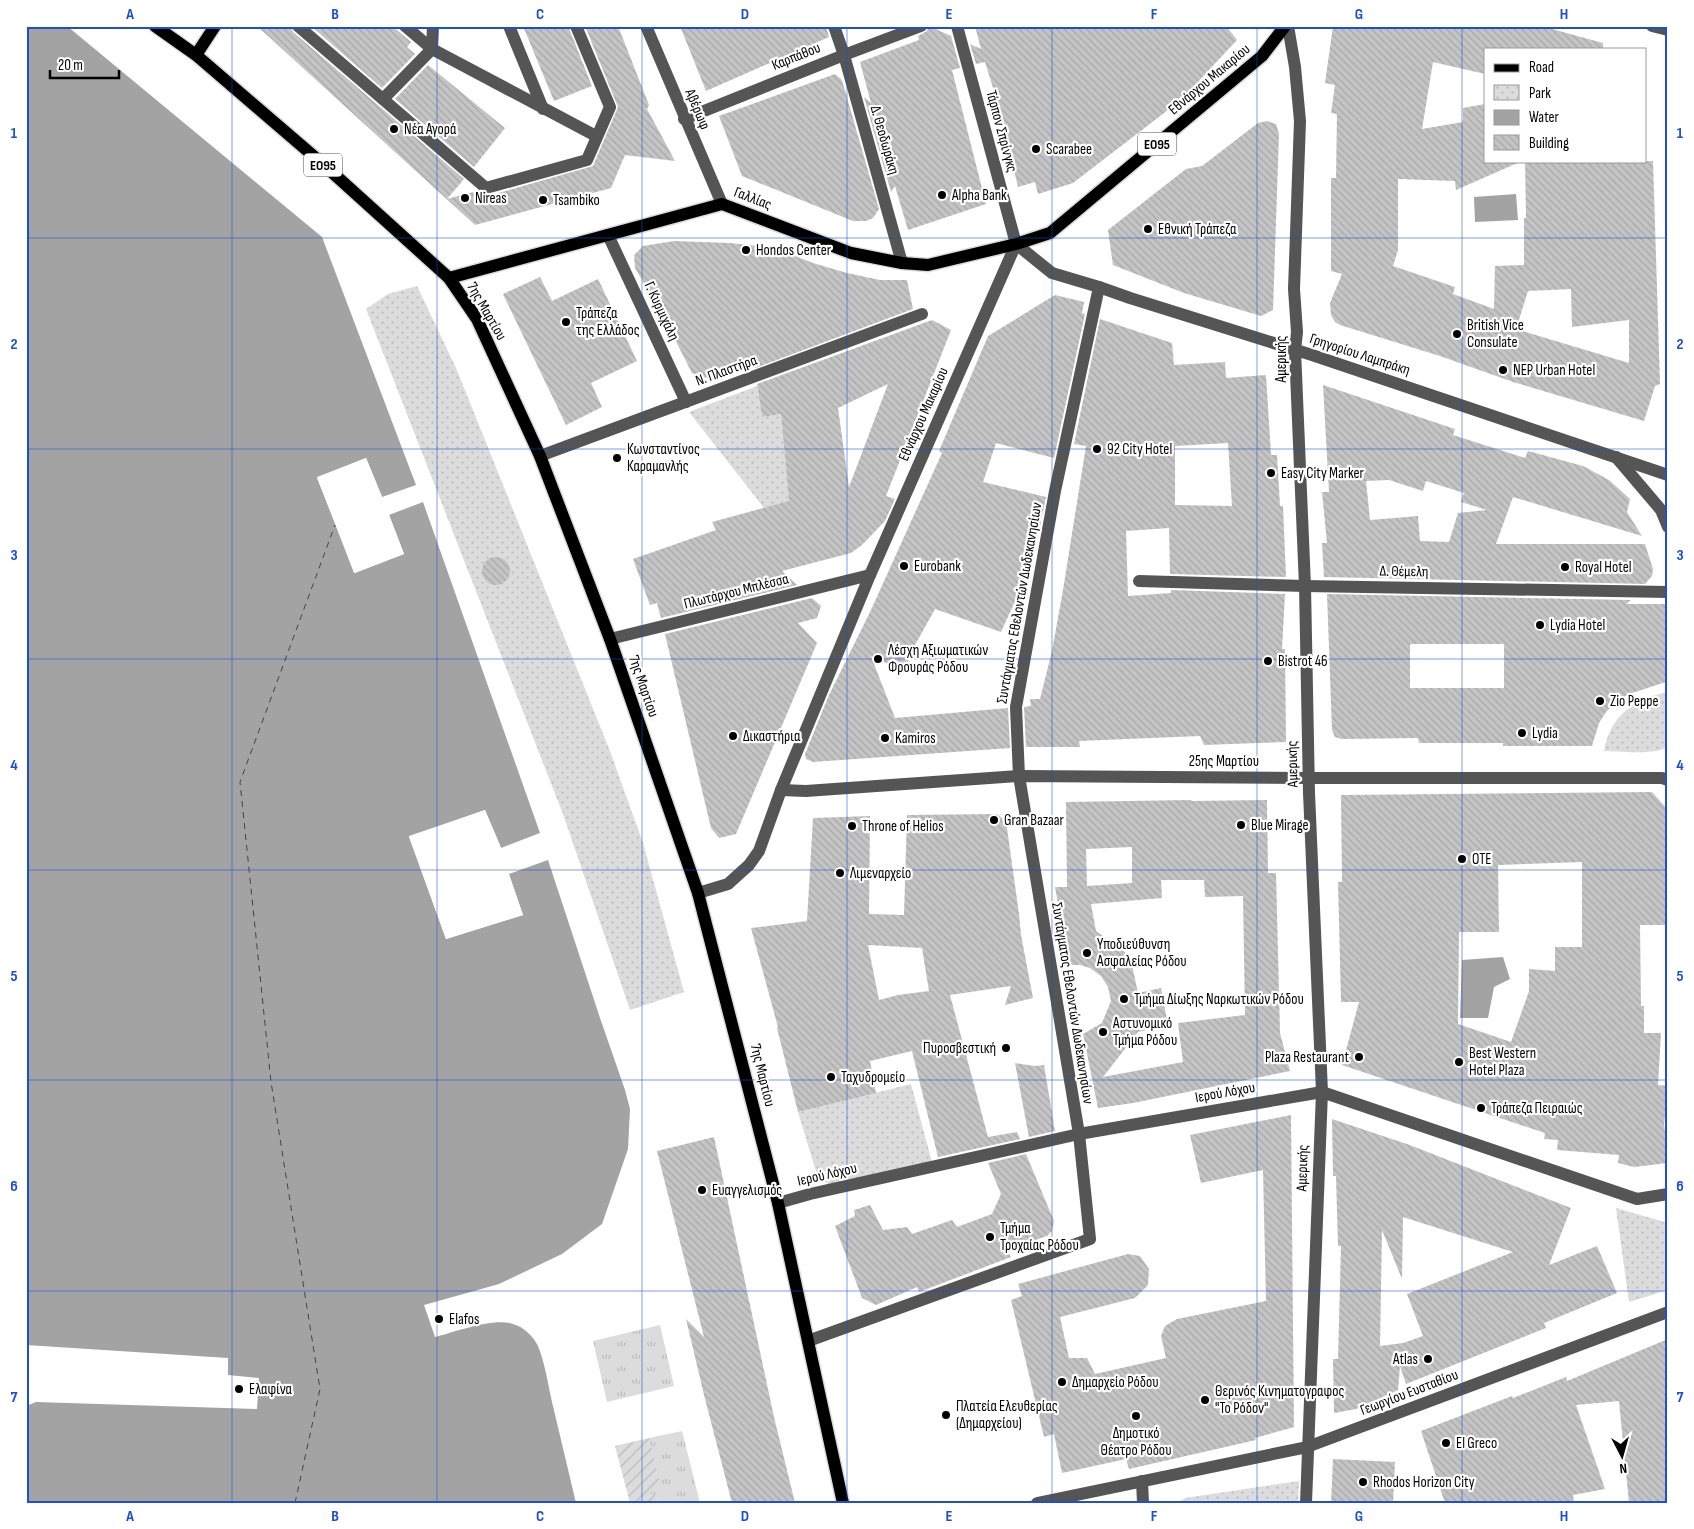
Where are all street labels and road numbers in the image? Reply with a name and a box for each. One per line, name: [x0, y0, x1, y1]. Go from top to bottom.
street label: Καρπάθου: [769, 38, 823, 75]
street label: Εθνάρχου Μακαρίου: [1165, 40, 1254, 119]
street label: Αβέρωφ: [680, 85, 715, 132]
street label: Τάρπον Σπρίνγκς: [981, 88, 1022, 174]
street label: Δ. Θεοδωράκη: [866, 103, 903, 177]
road number: ΕΟ95: [1138, 132, 1176, 156]
road number: ΕΟ95: [304, 154, 342, 176]
street label: Γαλλίας: [731, 183, 774, 214]
street label: 7ης Μαρτίου: [462, 279, 511, 344]
street label: Γ. Κυρμιχάλη: [640, 279, 683, 344]
street label: Γρηγορίου Λαμπράκη: [1307, 329, 1413, 380]
street label: Αμερικής: [1272, 336, 1291, 383]
street label: Ν. Πλαστήρα: [693, 350, 760, 390]
street label: Εθνάρχου Μακαρίου: [894, 364, 953, 464]
street label: Συντάγματος Εθελοντών Δωδεκανησίων: [992, 501, 1047, 705]
street label: Δ. Θέμελη: [1379, 562, 1429, 581]
street label: Πλωτάρχου Μπλέσσα: [682, 569, 791, 614]
street label: 7ης Μαρτίου: [624, 653, 663, 720]
street label: Αμερικής: [1283, 740, 1302, 789]
street label: 25ης Μαρτίου: [1189, 752, 1259, 771]
street label: Συντάγματος Εθελοντών Δωδεκανησίων: [1047, 901, 1098, 1105]
street label: 7ης Μαρτίου: [746, 1042, 779, 1109]
street label: Ιερού Λόχου: [1194, 1078, 1257, 1107]
street label: Αμερικής: [1292, 1144, 1313, 1193]
street label: Ιερού Λόχου: [795, 1158, 859, 1191]
street label: Γεωργίου Ευσταθίου: [1357, 1365, 1461, 1420]

